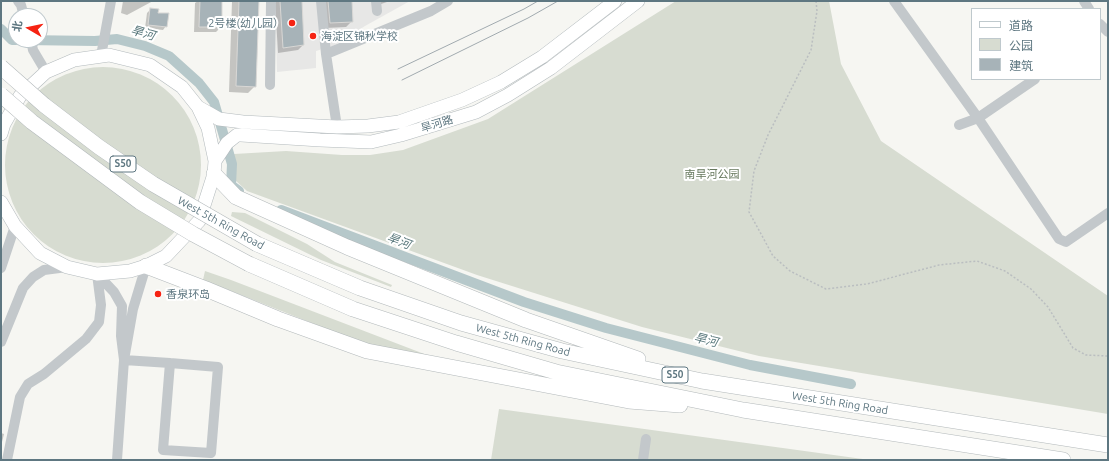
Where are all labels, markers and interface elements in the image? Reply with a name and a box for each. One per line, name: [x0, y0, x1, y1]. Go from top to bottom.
north arrow: [8, 8, 48, 48]
legend: [971, 8, 1101, 80]
place label: 2号楼(幼儿园）: [208, 16, 284, 30]
marker: 2号楼(幼儿园）: [287, 18, 297, 28]
text: 道路: [1009, 19, 1033, 32]
text: 北: [10, 20, 24, 33]
water label: 旱河: [129, 23, 157, 43]
place label: 海淀区锦秋学校: [321, 29, 398, 43]
marker: 海淀区锦秋学校: [308, 31, 318, 41]
text: 公园: [1009, 39, 1033, 52]
text: 建筑: [1009, 59, 1033, 72]
street label: 旱河路: [419, 113, 455, 135]
road number: S50: [110, 156, 136, 172]
park label: 南旱河公园: [685, 167, 739, 181]
street label: West 5th Ring Road: [175, 194, 267, 252]
water label: 旱河: [385, 230, 413, 252]
place label: 香泉环岛: [166, 287, 210, 301]
marker: 香泉环岛: [153, 289, 163, 299]
street label: West 5th Ring Road: [474, 321, 572, 359]
water label: 旱河: [693, 330, 719, 350]
road number: S50: [662, 367, 688, 383]
street label: West 5th Ring Road: [791, 389, 889, 417]

